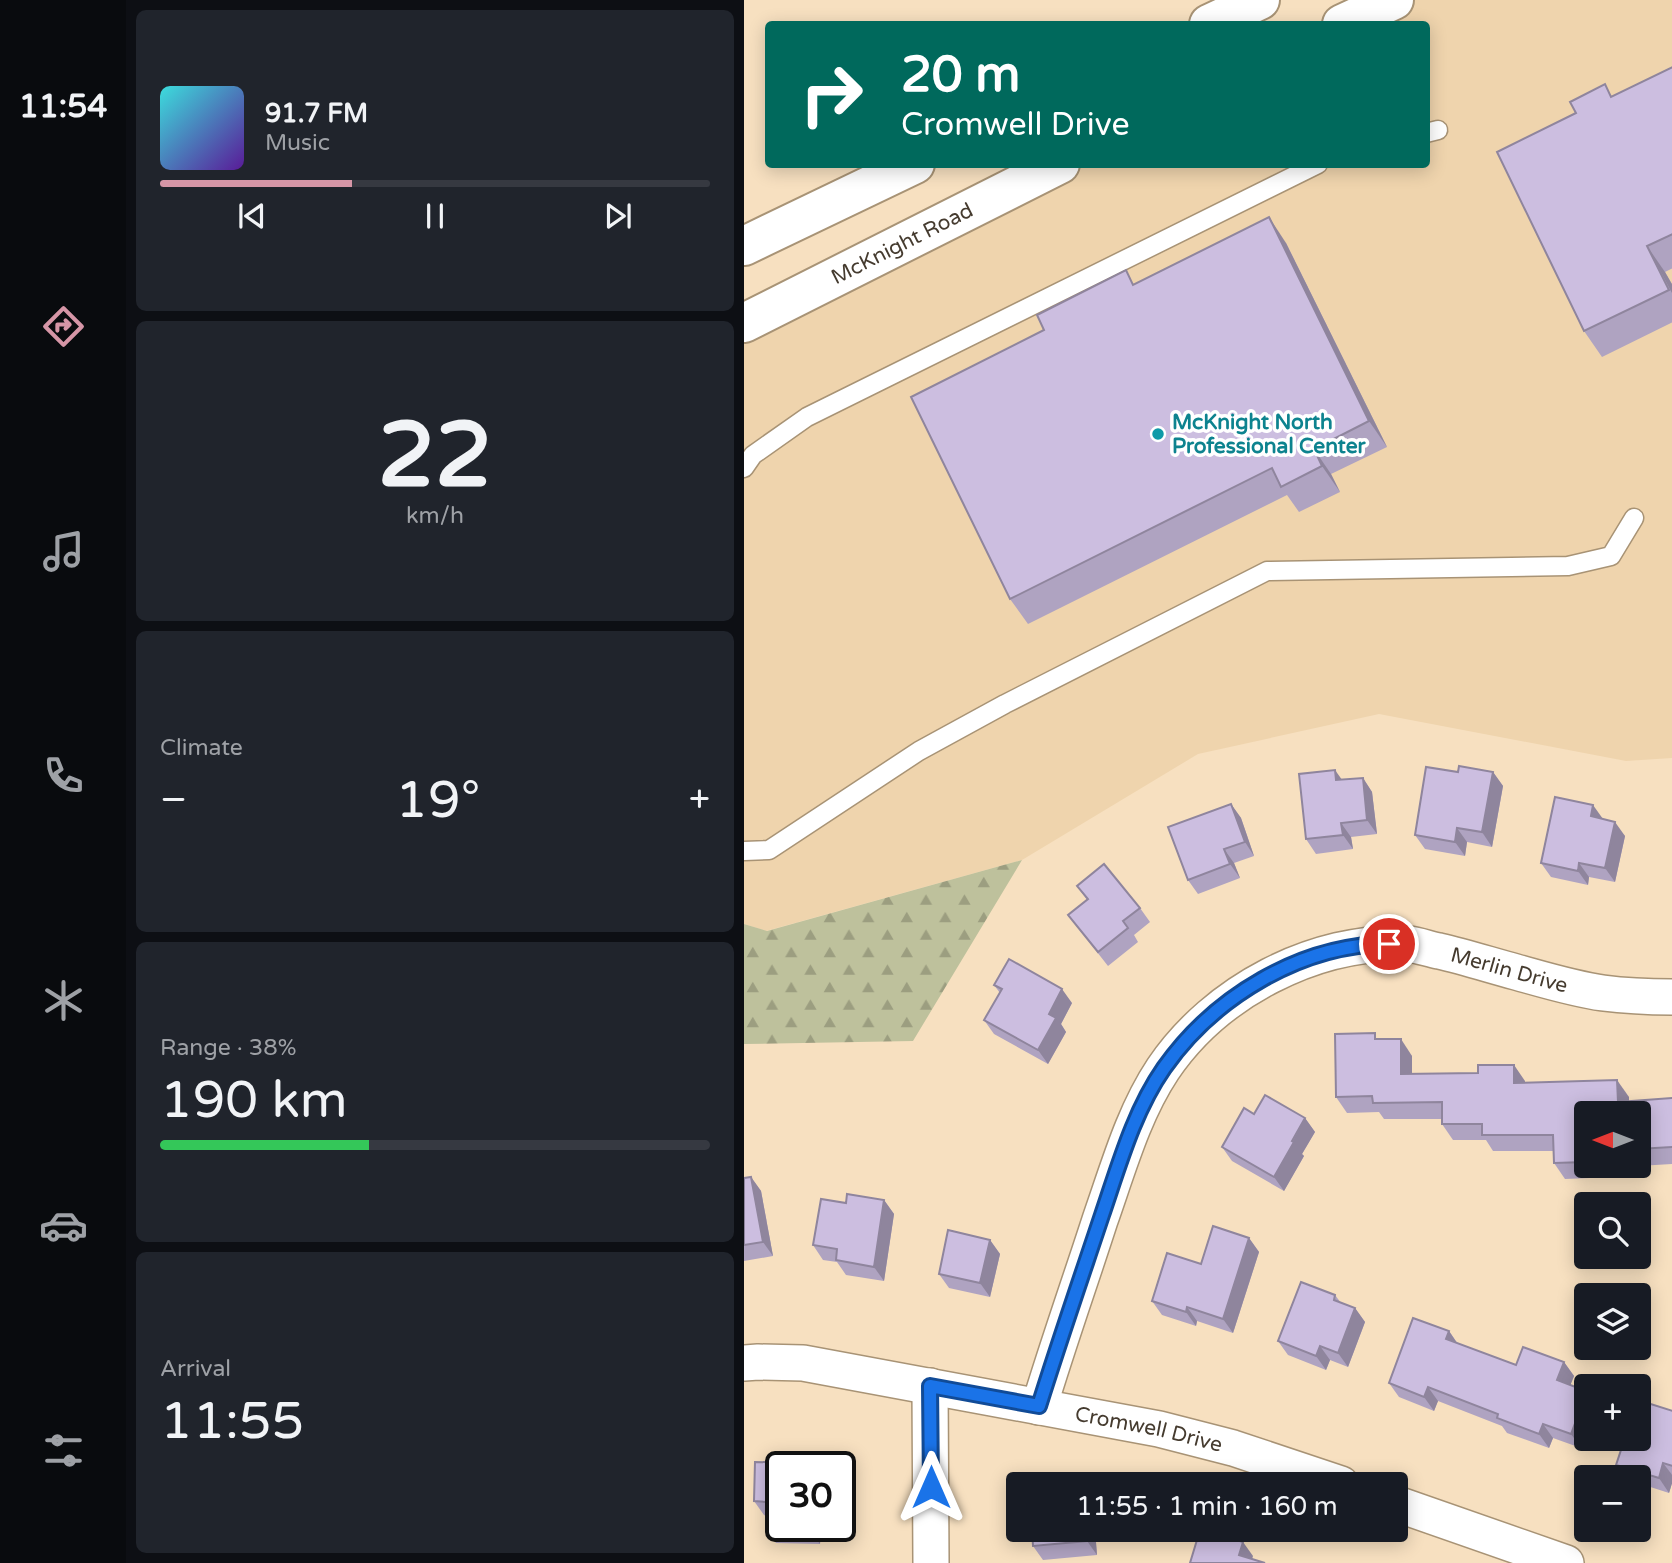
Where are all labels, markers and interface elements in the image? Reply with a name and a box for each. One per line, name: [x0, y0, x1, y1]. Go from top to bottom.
text: 20 m: [901, 46, 1020, 105]
icon: right: [786, 49, 877, 140]
text: 11:54: [19, 88, 107, 126]
text: 91.7 FM: [265, 98, 368, 129]
text: Cromwell Drive: [901, 106, 1130, 144]
text: Music: [265, 129, 330, 157]
icon: previous: [233, 197, 271, 235]
icon: pause: [416, 197, 454, 235]
icon: next: [599, 197, 637, 235]
street label: McKnight Road: [827, 198, 977, 290]
icon: directions: [39, 302, 88, 351]
text: 22: [378, 401, 492, 511]
place label: McKnight North Professional Center: [1172, 410, 1367, 459]
marker: McKnight North Professional Center: [1150, 426, 1166, 442]
text: km/h: [406, 502, 464, 530]
icon: music: [39, 527, 88, 576]
text: Climate: [160, 734, 243, 762]
icon: phone: [39, 751, 88, 800]
text: 19°: [395, 769, 480, 832]
text: −: [160, 777, 187, 823]
text: +: [689, 777, 710, 823]
pin: [1359, 914, 1419, 974]
icon: arrive: [1370, 925, 1408, 963]
street label: Merlin Drive: [1448, 942, 1570, 999]
icon: climate: [39, 976, 88, 1025]
text: Range · 38%: [160, 1034, 296, 1062]
text: 190 km: [160, 1069, 348, 1132]
north arrow: [1574, 1101, 1650, 1178]
map controls: [1574, 1101, 1651, 1542]
button: search: [1574, 1192, 1651, 1269]
icon: car: [39, 1201, 88, 1250]
button: layers: [1574, 1283, 1651, 1360]
text: Arrival: [160, 1355, 231, 1383]
button: +: [1574, 1374, 1651, 1451]
text: 11:55: [160, 1390, 304, 1453]
street label: Cromwell Drive: [1073, 1402, 1225, 1458]
icon: filters: [39, 1426, 88, 1475]
position arrow: [894, 1450, 968, 1524]
speed limit sign: 30: [765, 1451, 856, 1542]
button: −: [1574, 1465, 1651, 1542]
text: 11:55 · 1 min · 160 m: [1076, 1491, 1338, 1522]

